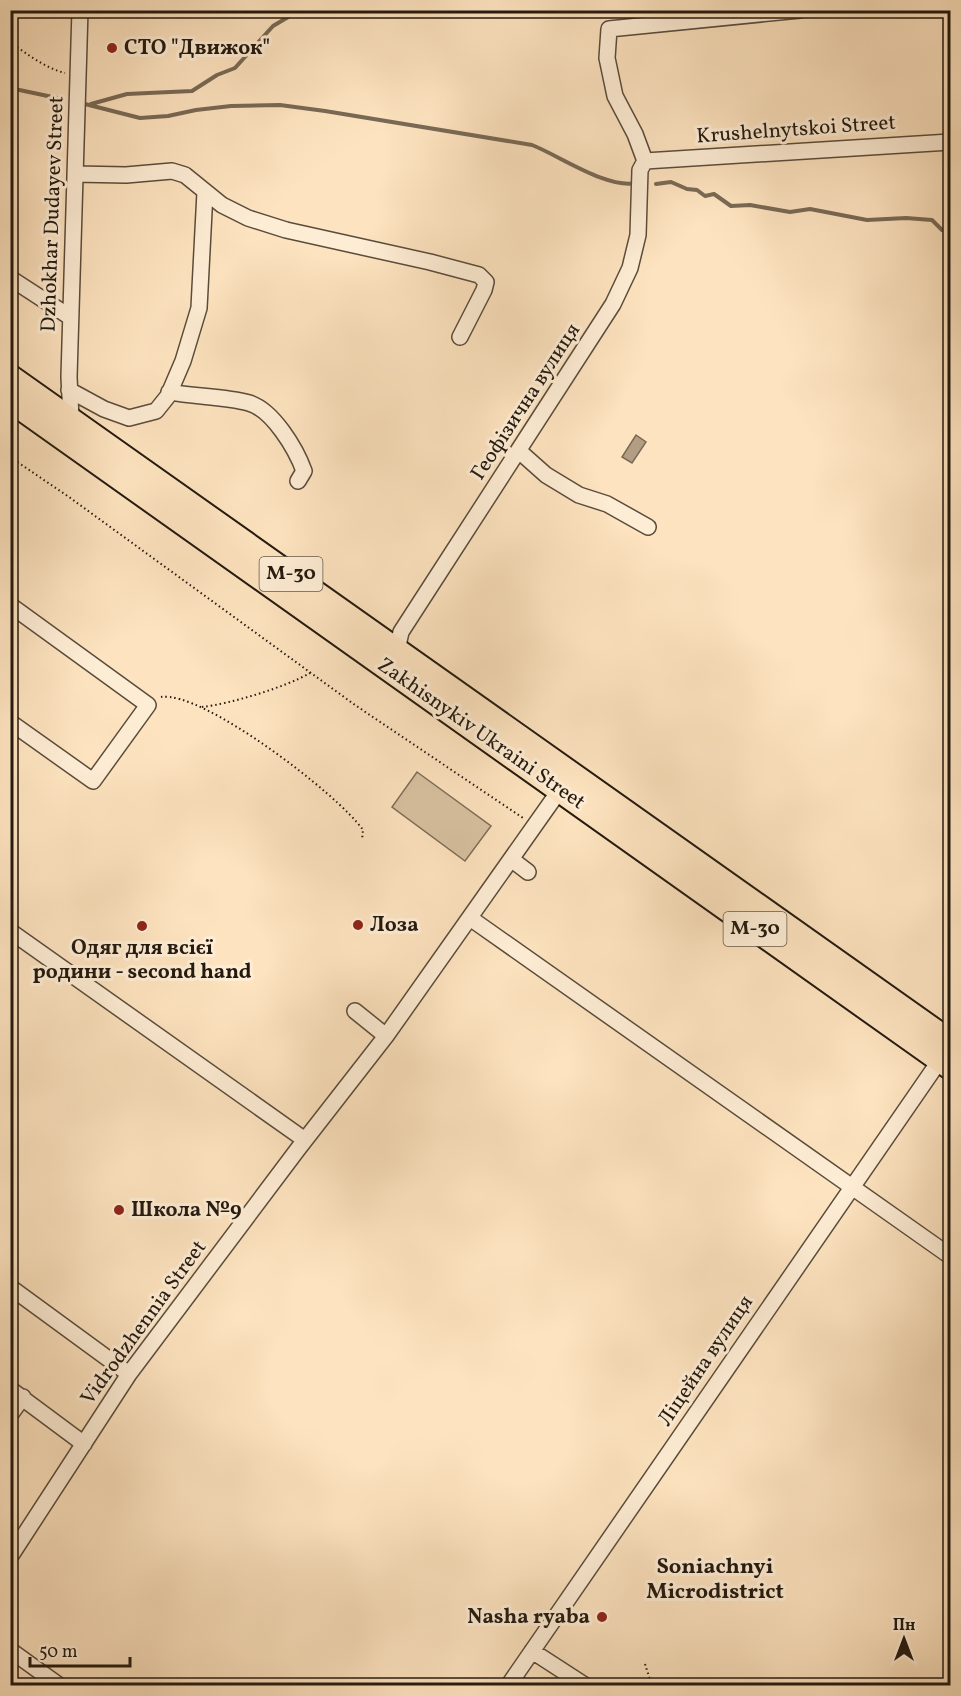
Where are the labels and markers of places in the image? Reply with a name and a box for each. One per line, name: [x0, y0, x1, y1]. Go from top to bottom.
place label: СТО "Движок": [124, 34, 270, 63]
marker: СТО "Движок": [105, 41, 119, 55]
place label: Лоза: [370, 911, 419, 940]
marker: Лоза: [351, 918, 365, 932]
marker: Одяг для всієї родини - second hand: [135, 919, 149, 933]
place label: Одяг для всієї родини - second hand: [32, 934, 252, 987]
place label: Школа №9: [131, 1196, 242, 1225]
marker: Школа №9: [112, 1203, 126, 1217]
place label: Nasha ryaba: [467, 1603, 590, 1632]
marker: Nasha ryaba: [595, 1610, 609, 1624]

